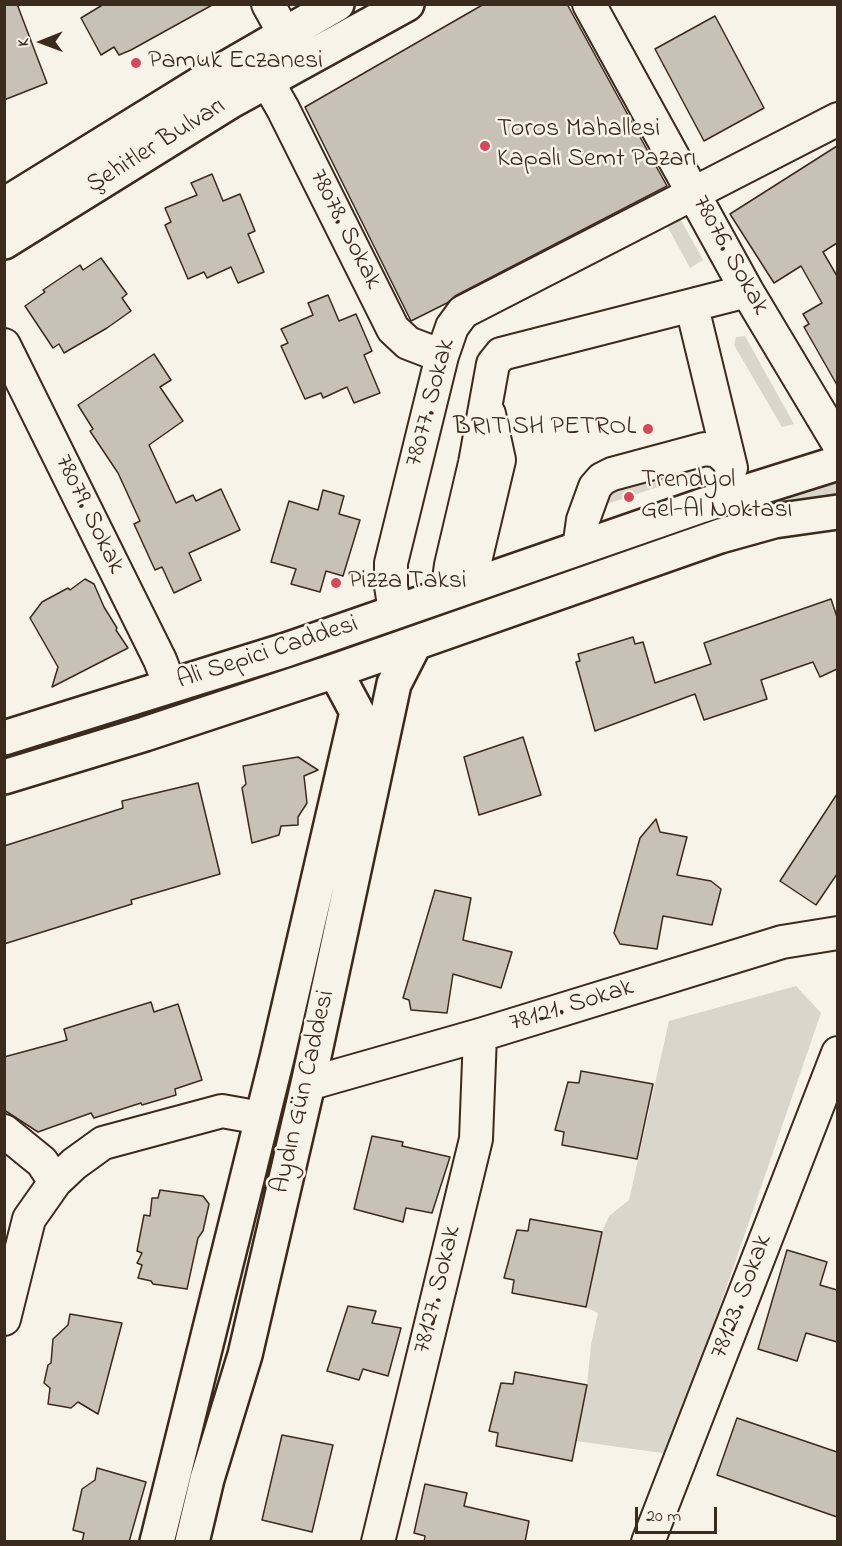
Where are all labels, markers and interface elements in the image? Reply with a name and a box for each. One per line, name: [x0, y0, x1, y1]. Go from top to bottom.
north arrow: [12, 12, 72, 72]
text: K: [12, 38, 36, 46]
place label: Pamuk Eczanesi: [148, 47, 323, 79]
marker: Pamuk Eczanesi: [129, 56, 143, 70]
street label: Şehitler Bulvarı: [82, 92, 232, 202]
place label: Toros Mahallesi Kapalı Semt Pazarı: [497, 115, 696, 176]
marker: Toros Mahallesi Kapalı Semt Pazarı: [478, 139, 492, 153]
street label: 78078. Sokak: [301, 165, 387, 295]
street label: 78076. Sokak: [683, 191, 775, 321]
street label: 78077. Sokak: [400, 336, 464, 470]
place label: BRITISH PETROL: [453, 413, 636, 445]
marker: BRITISH PETROL: [641, 422, 655, 436]
street label: 78079. Sokak: [46, 451, 130, 579]
place label: Trendyol Gel-Al Noktası: [641, 466, 792, 528]
marker: Trendyol Gel-Al Noktası: [622, 490, 636, 504]
place label: Pizza Taksi: [348, 567, 467, 599]
marker: Pizza Taksi: [329, 576, 343, 590]
street label: Ali Sepici Caddesi: [174, 610, 362, 698]
street label: 78121. Sokak: [506, 973, 638, 1041]
street label: Aydın Gün Caddesi: [266, 987, 344, 1197]
street label: 78127. Sokak: [408, 1223, 470, 1357]
street label: 78123. Sokak: [705, 1231, 781, 1363]
scale bar: [638, 1495, 720, 1533]
text: 20 m: [646, 1504, 681, 1530]

